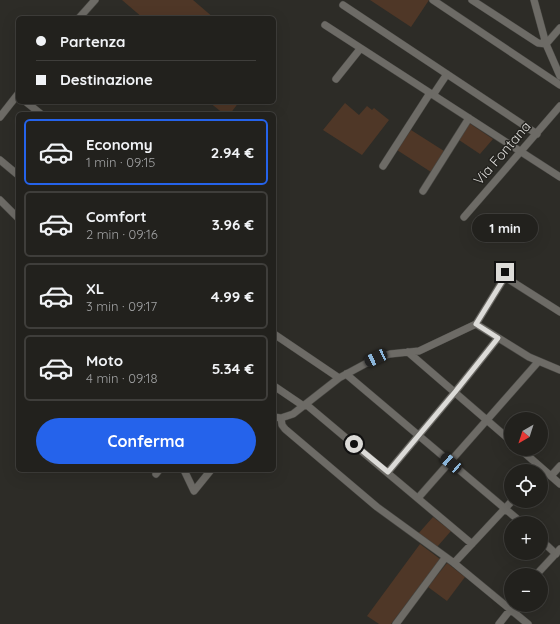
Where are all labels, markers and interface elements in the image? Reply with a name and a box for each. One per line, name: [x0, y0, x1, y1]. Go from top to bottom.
text: Partenza: [60, 32, 125, 51]
text: Destinazione: [60, 70, 153, 89]
street label: Via Fontana: [469, 117, 535, 189]
icon: car: [38, 134, 74, 170]
text: Economy: [86, 135, 153, 154]
text: 2.94 €: [211, 143, 254, 162]
text: 1 min · 09:15: [86, 154, 155, 170]
icon: car: [38, 206, 74, 242]
text: Comfort: [86, 207, 147, 226]
callout: 1 min: [472, 214, 538, 242]
text: 3.96 €: [212, 215, 254, 234]
text: 1 min: [489, 220, 521, 236]
text: 2 min · 09:16: [86, 226, 158, 242]
route end: [496, 263, 514, 281]
icon: car: [38, 278, 74, 314]
text: XL: [86, 279, 104, 298]
text: 4.99 €: [211, 287, 254, 306]
text: 3 min · 09:17: [86, 298, 157, 314]
car: [363, 347, 389, 369]
icon: car: [38, 350, 74, 386]
text: Moto: [86, 351, 123, 370]
text: 5.34 €: [212, 359, 254, 378]
text: 4 min · 09:18: [86, 370, 157, 386]
north arrow: [504, 412, 548, 456]
map controls: [504, 412, 548, 612]
button: Conferma: [36, 418, 256, 464]
route start: [345, 435, 363, 453]
car: [438, 451, 464, 475]
button: locate: [504, 464, 548, 508]
button: +: [504, 516, 548, 560]
button: −: [504, 568, 548, 612]

